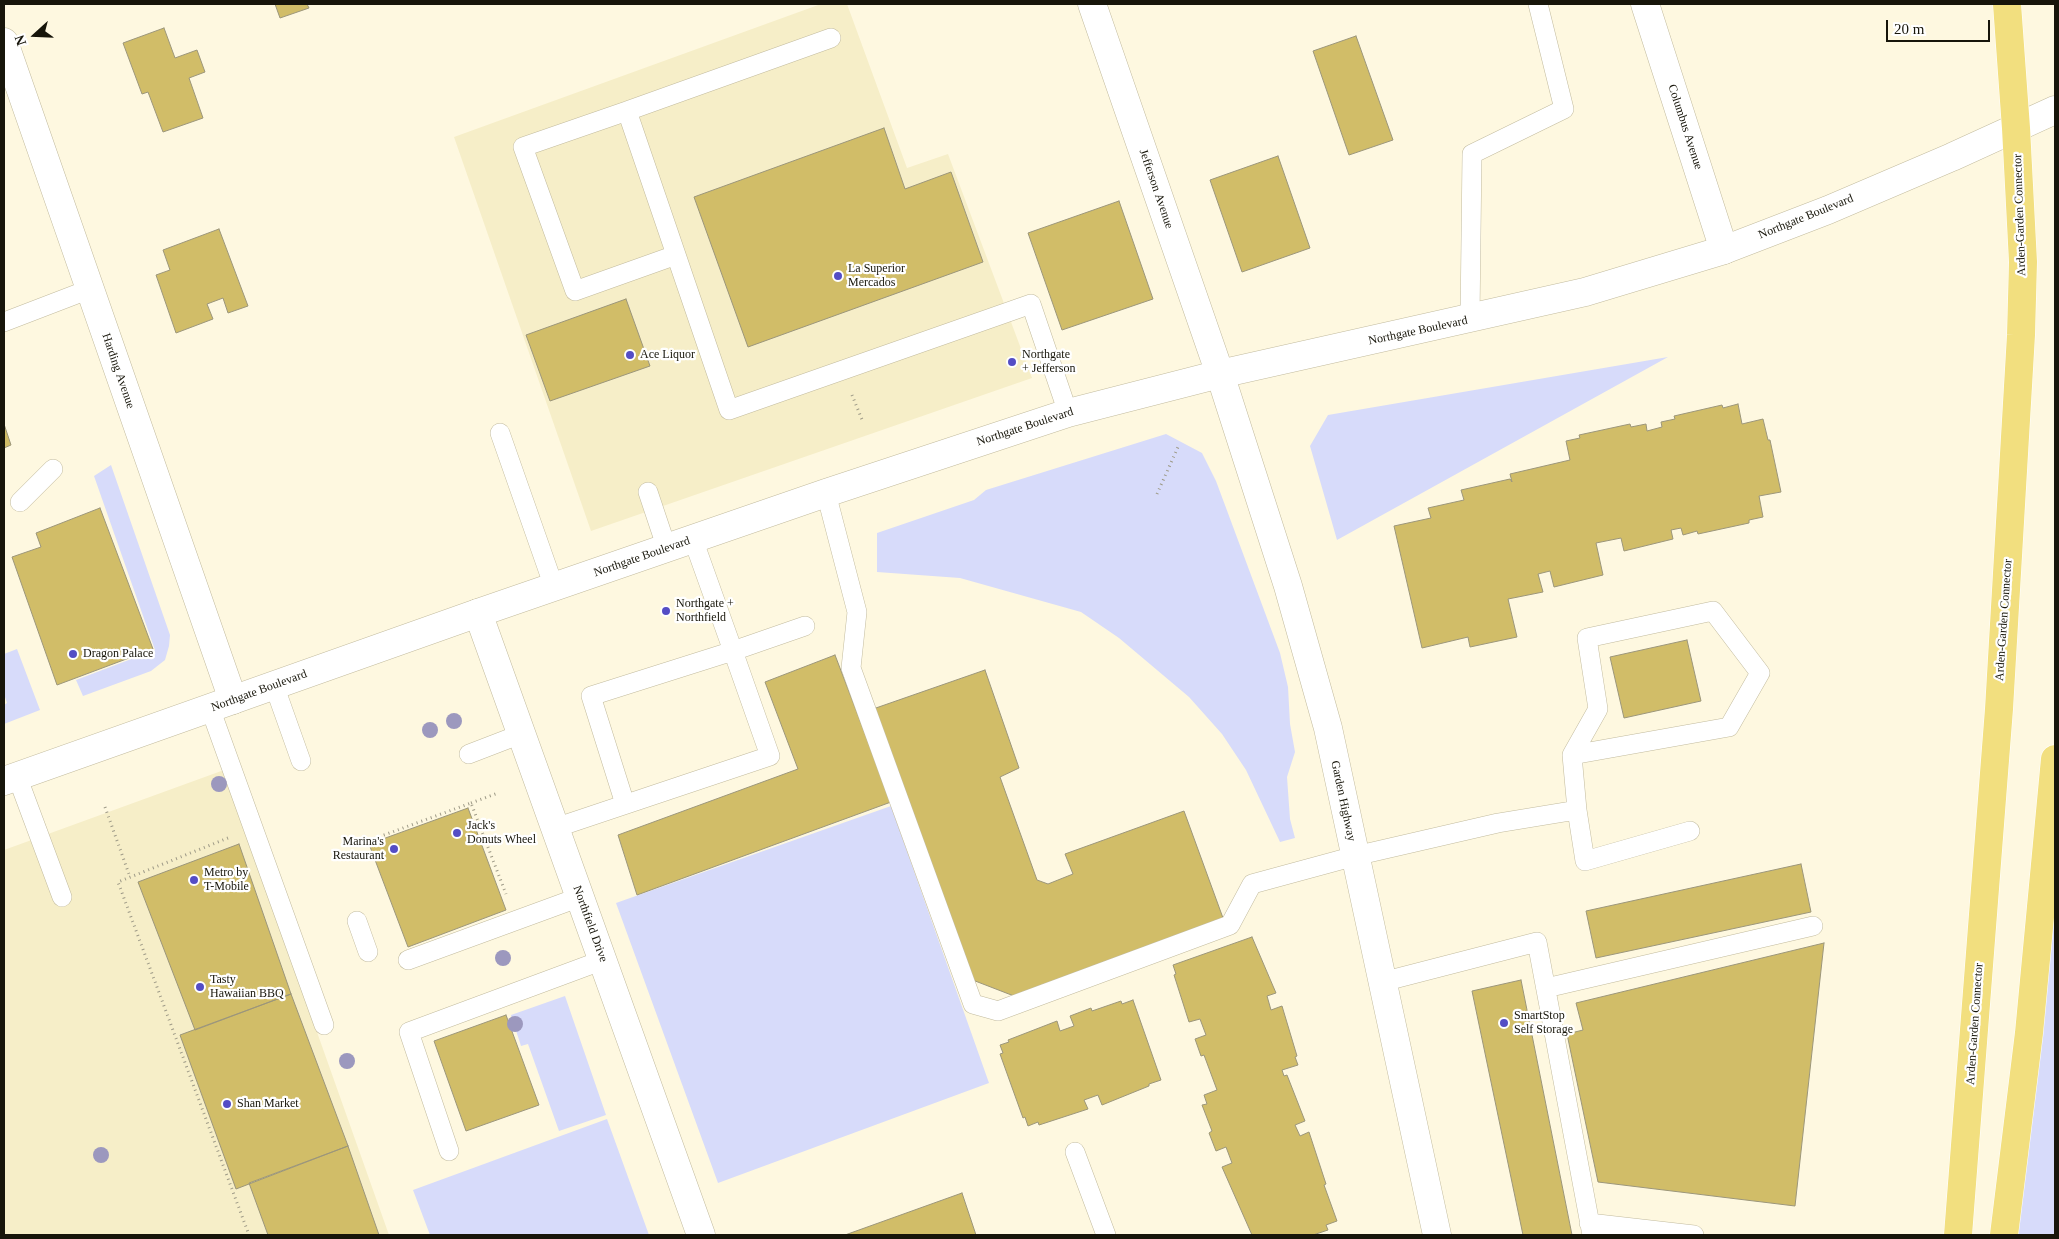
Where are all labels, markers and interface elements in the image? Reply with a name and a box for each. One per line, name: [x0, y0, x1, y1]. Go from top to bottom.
north arrow: [10, 10, 60, 60]
scale bar: [1889, 10, 1993, 42]
text: 20 m: [1894, 21, 1924, 37]
text: N: [12, 33, 29, 48]
street label: Columbus Avenue: [1664, 83, 1706, 171]
street label: Jefferson Avenue: [1136, 147, 1176, 231]
street label: Arden-Garden Connector: [2011, 154, 2029, 276]
street label: Northgate Boulevard: [1756, 191, 1856, 243]
place label: La Superior Mercados: [848, 262, 905, 290]
marker: La Superior Mercados: [832, 270, 844, 282]
street label: Northgate Boulevard: [1367, 313, 1469, 349]
street label: Harding Avenue: [98, 331, 138, 411]
place label: Ace Liquor: [640, 348, 695, 362]
place label: Northgate + Jefferson: [1022, 348, 1076, 376]
marker: Ace Liquor: [624, 349, 636, 361]
marker: Northgate + Jefferson: [1006, 356, 1018, 368]
street label: Northgate Boulevard: [975, 405, 1075, 449]
street label: Northgate Boulevard: [592, 534, 692, 580]
street label: Arden-Garden Connector: [1993, 559, 2015, 681]
place label: Northgate + Northfield: [676, 597, 734, 625]
marker: Northgate + Northfield: [660, 605, 672, 617]
place label: Dragon Palace: [83, 647, 153, 661]
marker: Dragon Palace: [67, 648, 79, 660]
street label: Northgate Boulevard: [209, 667, 309, 715]
street label: Garden Highway: [1327, 759, 1359, 843]
place label: Jack's Donuts Wheel: [467, 819, 536, 847]
marker: Jack's Donuts Wheel: [451, 827, 463, 839]
place label: Marina's Restaurant: [333, 835, 384, 863]
marker: Marina's Restaurant: [388, 843, 400, 855]
place label: Metro by T-Mobile: [204, 866, 249, 894]
marker: Metro by T-Mobile: [188, 874, 200, 886]
street label: Northfield Drive: [570, 884, 610, 964]
street label: Arden-Garden Connector: [1964, 963, 1986, 1085]
place label: Tasty Hawaiian BBQ: [210, 973, 284, 1001]
marker: Tasty Hawaiian BBQ: [194, 981, 206, 993]
place label: SmartStop Self Storage: [1514, 1009, 1573, 1037]
marker: SmartStop Self Storage: [1498, 1017, 1510, 1029]
place label: Shan Market: [237, 1097, 299, 1111]
marker: Shan Market: [221, 1098, 233, 1110]

